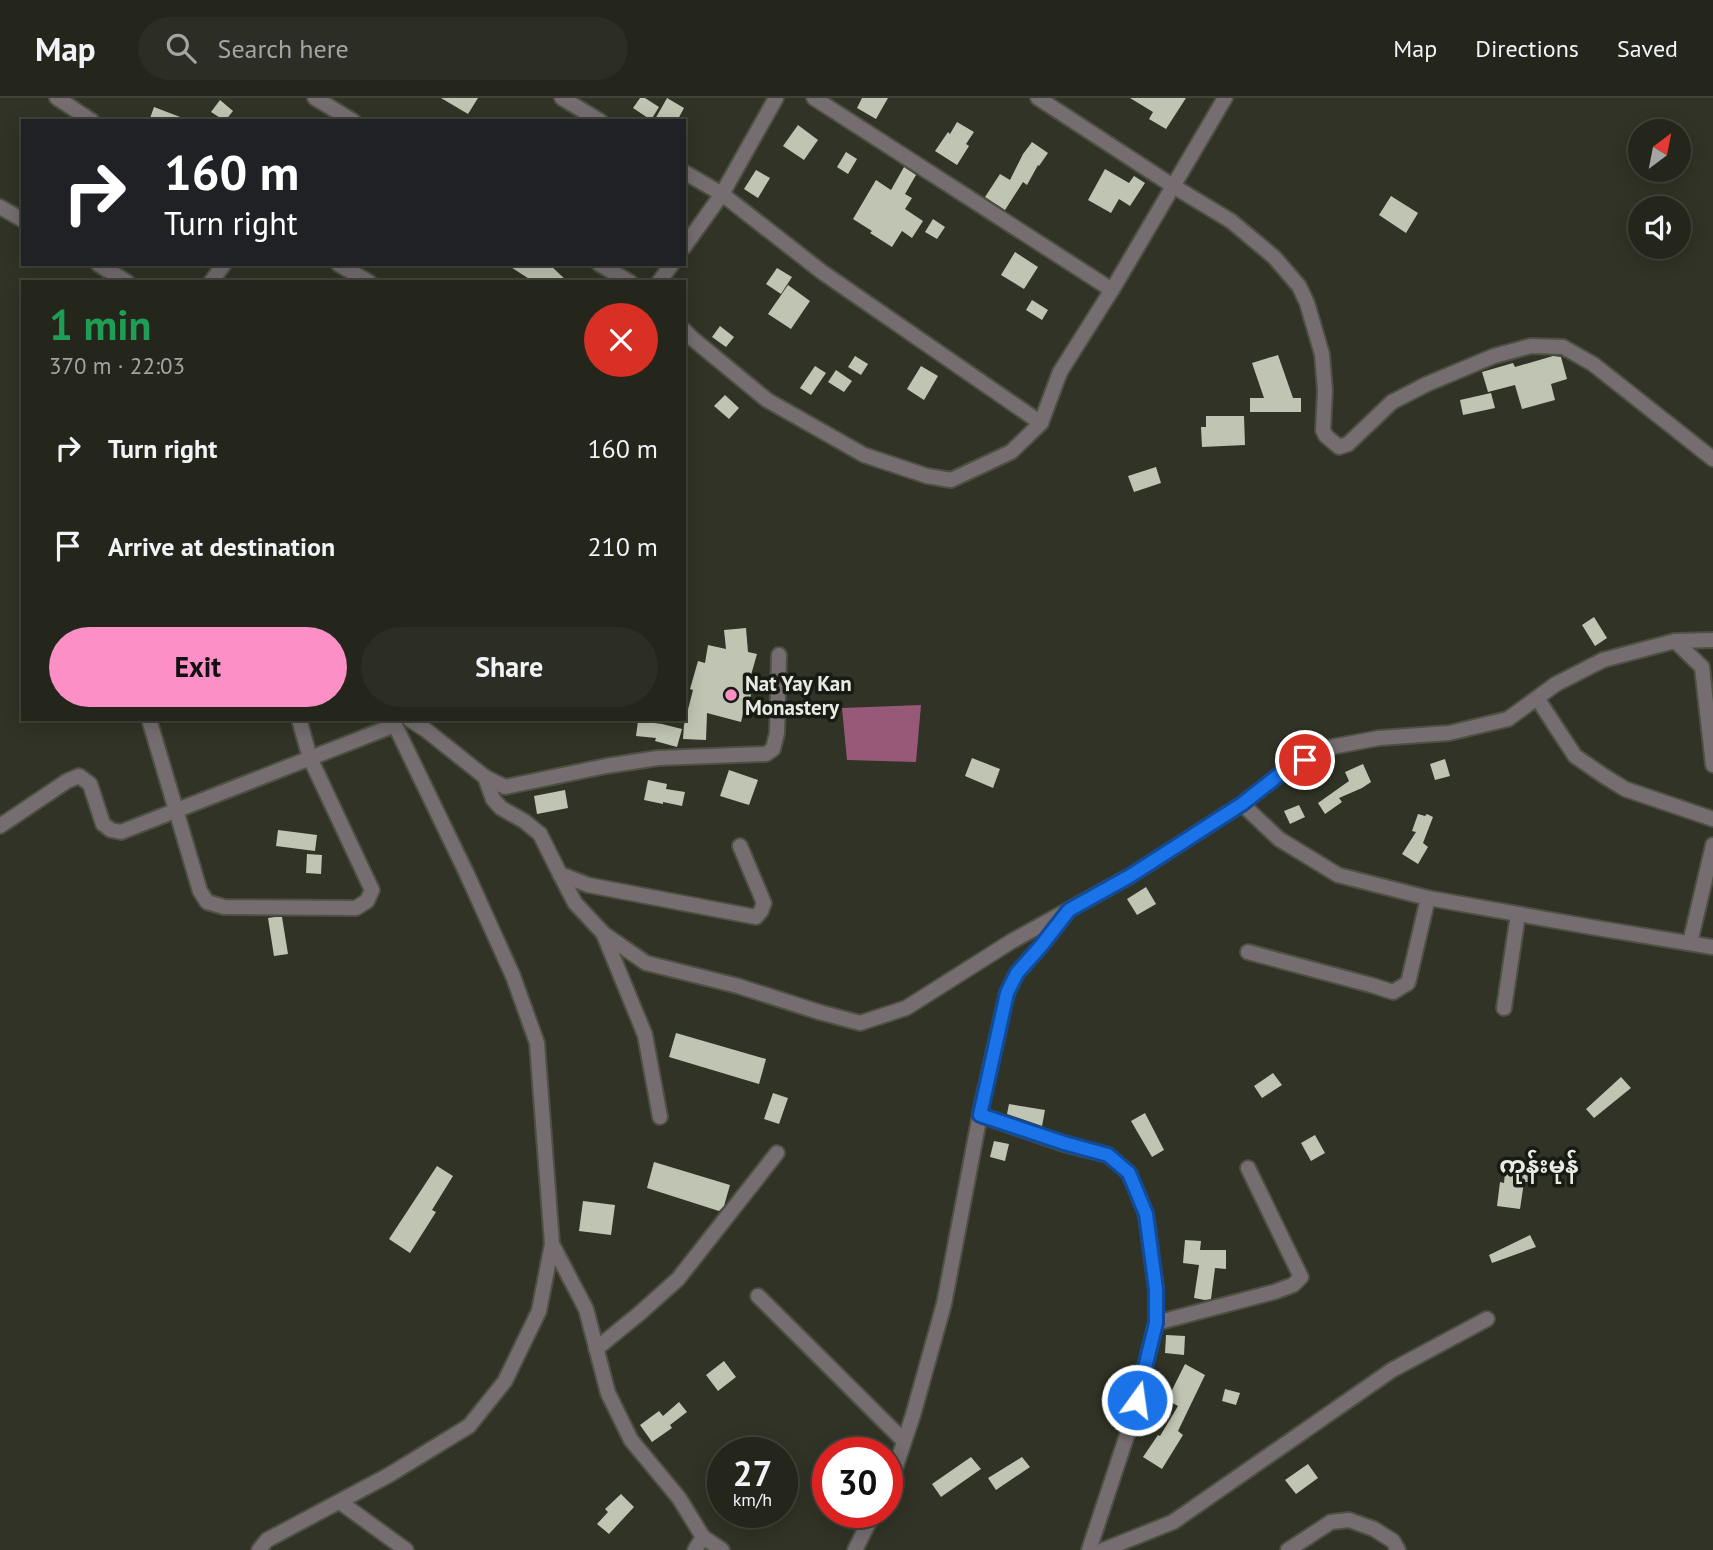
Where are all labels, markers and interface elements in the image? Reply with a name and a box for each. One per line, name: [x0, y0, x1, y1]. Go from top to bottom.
search box: [138, 17, 628, 80]
text: Map: [35, 27, 96, 70]
icon: search: [162, 29, 200, 67]
text: Search here: [218, 32, 349, 65]
text: Map: [1393, 33, 1437, 64]
text: Directions: [1475, 33, 1579, 64]
text: Saved: [1617, 33, 1678, 64]
north arrow: [1628, 119, 1690, 182]
map controls: [1628, 119, 1691, 259]
text: 160 m: [164, 140, 299, 204]
icon: right: [49, 147, 140, 238]
button: sound: [1628, 196, 1691, 259]
text: Turn right: [164, 202, 298, 244]
text: 1 min: [49, 297, 151, 352]
button: close: [584, 303, 658, 377]
text: 370 m · 22:03: [49, 351, 185, 380]
icon: right: [49, 429, 87, 467]
text: Turn right: [108, 432, 217, 465]
text: 160 m: [587, 432, 658, 465]
icon: arrive: [49, 527, 87, 565]
text: Arrive at destination: [108, 530, 335, 563]
text: 210 m: [587, 530, 658, 563]
button: Exit: [49, 627, 347, 707]
button: Share: [361, 627, 658, 707]
place label: Nat Yay Kan Monastery: [745, 670, 852, 721]
marker: Nat Yay Kan Monastery: [723, 687, 739, 703]
pin: [1275, 730, 1335, 790]
icon: arrive: [1286, 741, 1324, 779]
district label: ကုန်းမုန်: [1499, 1149, 1579, 1184]
position arrow: [1100, 1363, 1174, 1437]
speed limit sign: 30: [812, 1437, 903, 1528]
text: 27: [733, 1450, 772, 1496]
text: km/h: [733, 1488, 772, 1511]

